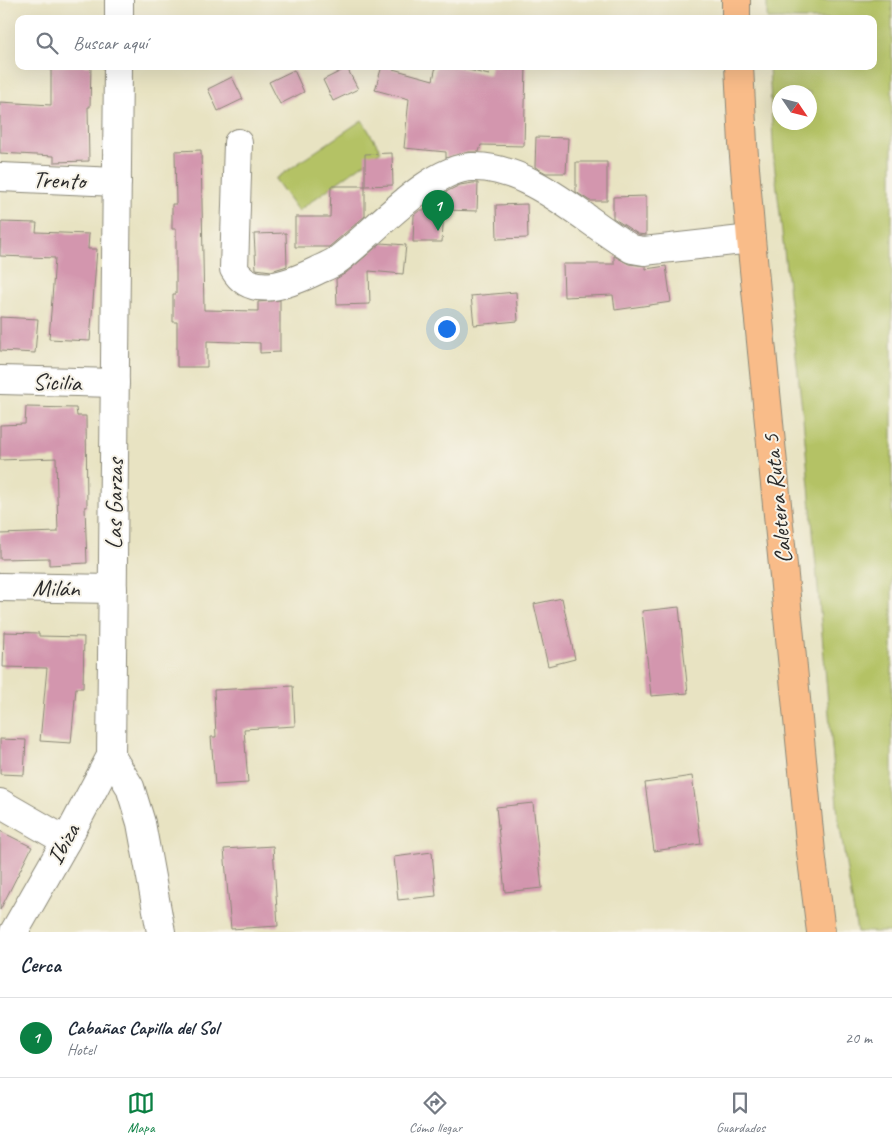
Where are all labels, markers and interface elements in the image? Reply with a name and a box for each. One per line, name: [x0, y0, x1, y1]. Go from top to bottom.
search box: [15, 15, 877, 70]
icon: search: [33, 29, 61, 57]
text: Buscar aquí: [73, 31, 147, 55]
north arrow: [772, 85, 817, 130]
street label: Trento: [32, 164, 88, 196]
pin: 1: [422, 190, 454, 231]
your location: [434, 316, 460, 342]
street label: Sicilia: [32, 366, 83, 398]
street label: Caletera Ruta 5: [755, 432, 799, 565]
street label: Las Garzas: [98, 456, 130, 550]
street label: Milán: [32, 573, 81, 603]
street label: Ibiza: [40, 817, 87, 870]
text: Cerca: [20, 952, 61, 978]
text: Cabañas Capilla del Sol: [67, 1016, 218, 1040]
text: 1: [32, 1028, 40, 1048]
text: 20 m: [845, 1028, 872, 1048]
text: Hotel: [67, 1040, 95, 1060]
tab: Mapa: [127, 1089, 155, 1136]
tab: Cómo llegar: [409, 1089, 462, 1136]
tab: Guardados: [716, 1089, 765, 1136]

